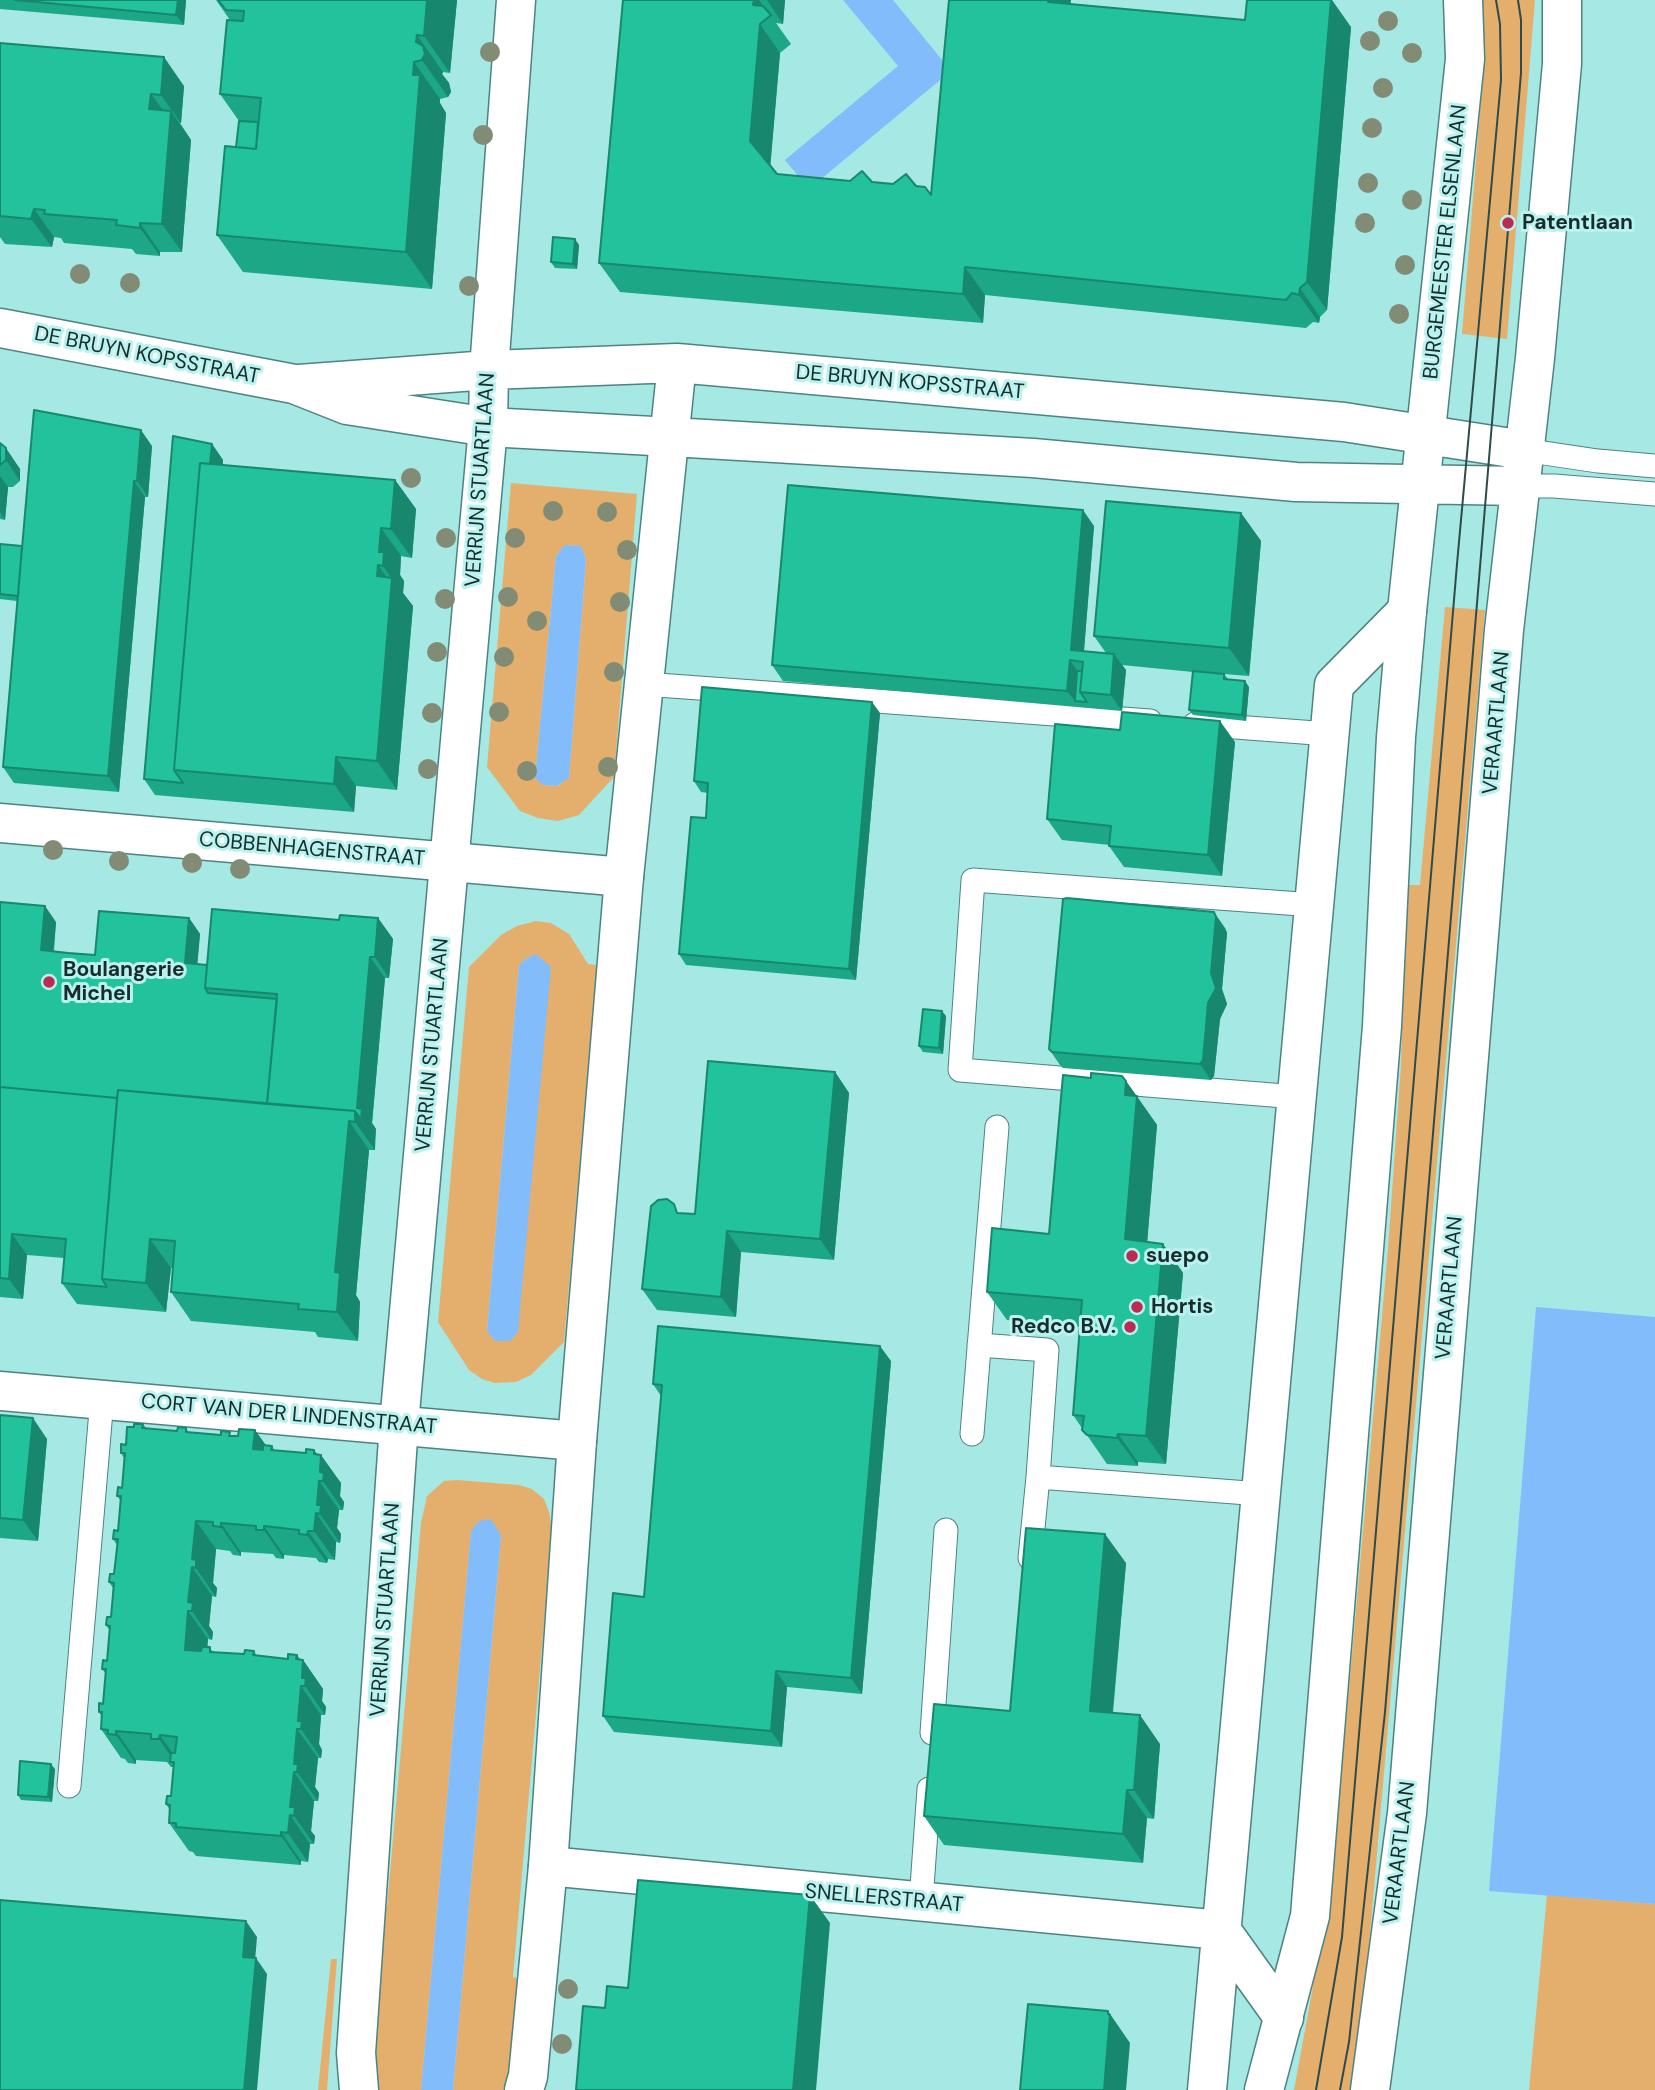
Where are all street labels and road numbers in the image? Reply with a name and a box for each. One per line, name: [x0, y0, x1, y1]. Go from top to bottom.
street label: BURGEMEESTER ELSENLAAN: [1419, 103, 1473, 381]
street label: DE BRUYN KOPSSTRAAT: [32, 322, 262, 390]
street label: DE BRUYN KOPSSTRAAT: [795, 360, 1025, 406]
street label: VERRIJN STUARTLAAN: [461, 372, 501, 588]
street label: VERAARTLAAN: [1478, 650, 1516, 796]
street label: COBBENHAGENSTRAAT: [198, 828, 426, 872]
street label: VERRIJN STUARTLAAN: [411, 937, 455, 1153]
street label: VERAARTLAAN: [1431, 1215, 1469, 1361]
street label: CORT VAN DER LINDENSTRAAT: [140, 1390, 438, 1440]
street label: VERRIJN STUARTLAAN: [366, 1502, 406, 1718]
street label: VERAARTLAAN: [1379, 1780, 1421, 1926]
street label: SNELLERSTRAAT: [804, 1880, 964, 1918]

